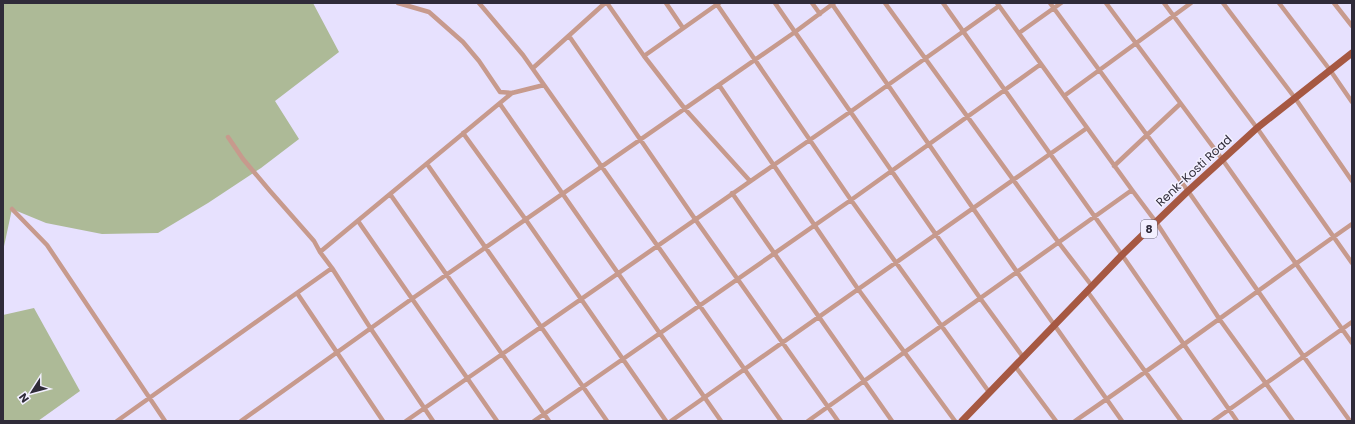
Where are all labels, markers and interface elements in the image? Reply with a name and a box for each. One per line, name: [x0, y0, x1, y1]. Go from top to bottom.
street label: Renk-Kosti Road: [1152, 131, 1235, 210]
road number: 8: [1141, 220, 1157, 238]
north arrow: [12, 372, 52, 412]
text: N: [15, 390, 33, 406]

